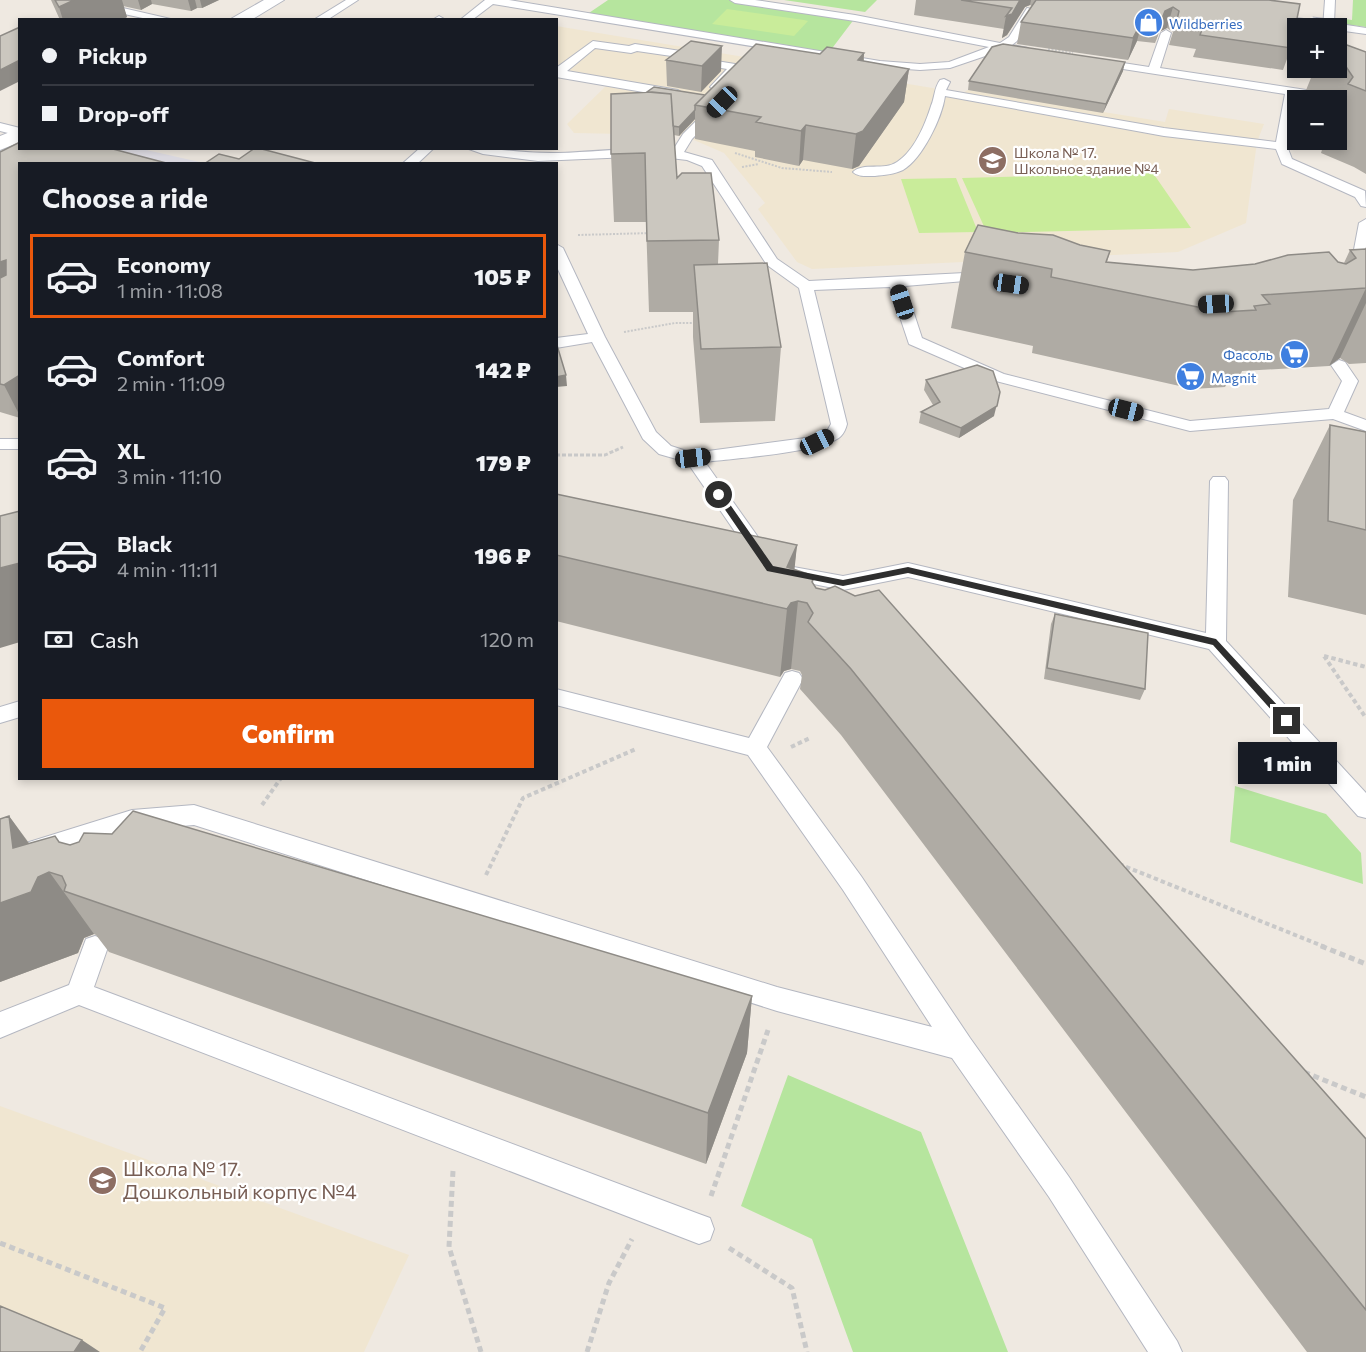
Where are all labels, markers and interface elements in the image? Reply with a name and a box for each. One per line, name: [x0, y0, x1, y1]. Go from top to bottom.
shop icon: Wildberries: [1132, 7, 1164, 39]
place label: Wildberries: [1169, 15, 1243, 32]
map controls: [1287, 18, 1347, 150]
button: +: [1287, 18, 1347, 78]
text: Pickup: [78, 42, 147, 69]
car: [703, 83, 741, 121]
button: −: [1287, 90, 1347, 150]
text: Drop-off: [78, 100, 169, 127]
school or university icon: Школа № 17. Школьное здание №4: [977, 144, 1009, 176]
place label: Школа № 17. Школьное здание №4: [1014, 144, 1159, 177]
text: Choose a ride: [42, 181, 208, 214]
icon: car: [45, 249, 99, 303]
text: Economy: [117, 251, 211, 278]
text: 105 ₽: [474, 263, 531, 290]
car: [992, 273, 1030, 295]
text: 1 min · 11:08: [117, 278, 223, 302]
car: [888, 282, 916, 322]
car: [1198, 294, 1234, 314]
supermarket icon: Фасоль: [1278, 338, 1310, 370]
icon: car: [45, 342, 99, 396]
text: Comfort: [117, 344, 205, 371]
place label: Фасоль: [1223, 346, 1273, 363]
text: 142 ₽: [475, 356, 531, 383]
supermarket icon: Magnit: [1174, 361, 1206, 393]
place label: Magnit: [1211, 369, 1257, 386]
text: 2 min · 11:09: [117, 371, 225, 395]
car: [1106, 397, 1146, 423]
car: [797, 426, 837, 458]
icon: car: [45, 435, 99, 489]
text: XL: [117, 437, 145, 464]
car: [674, 447, 712, 469]
text: 179 ₽: [476, 449, 531, 476]
text: 3 min · 11:10: [117, 464, 222, 488]
route start: [705, 481, 732, 508]
icon: car: [45, 528, 99, 582]
text: Black: [117, 530, 172, 557]
text: 196 ₽: [474, 542, 531, 569]
text: 4 min · 11:11: [117, 557, 218, 581]
icon: cash: [42, 623, 75, 656]
text: Cash: [90, 626, 139, 653]
text: 120 m: [480, 627, 534, 651]
button: Confirm: [42, 699, 534, 768]
route end: [1273, 707, 1300, 734]
callout: 1 min: [1238, 742, 1336, 784]
text: 1 min: [1263, 751, 1312, 775]
place label: Школа № 17. Дошкольный корпус №4: [123, 1156, 357, 1203]
school or university icon: Школа № 17. Дошкольный корпус №4: [86, 1164, 118, 1196]

